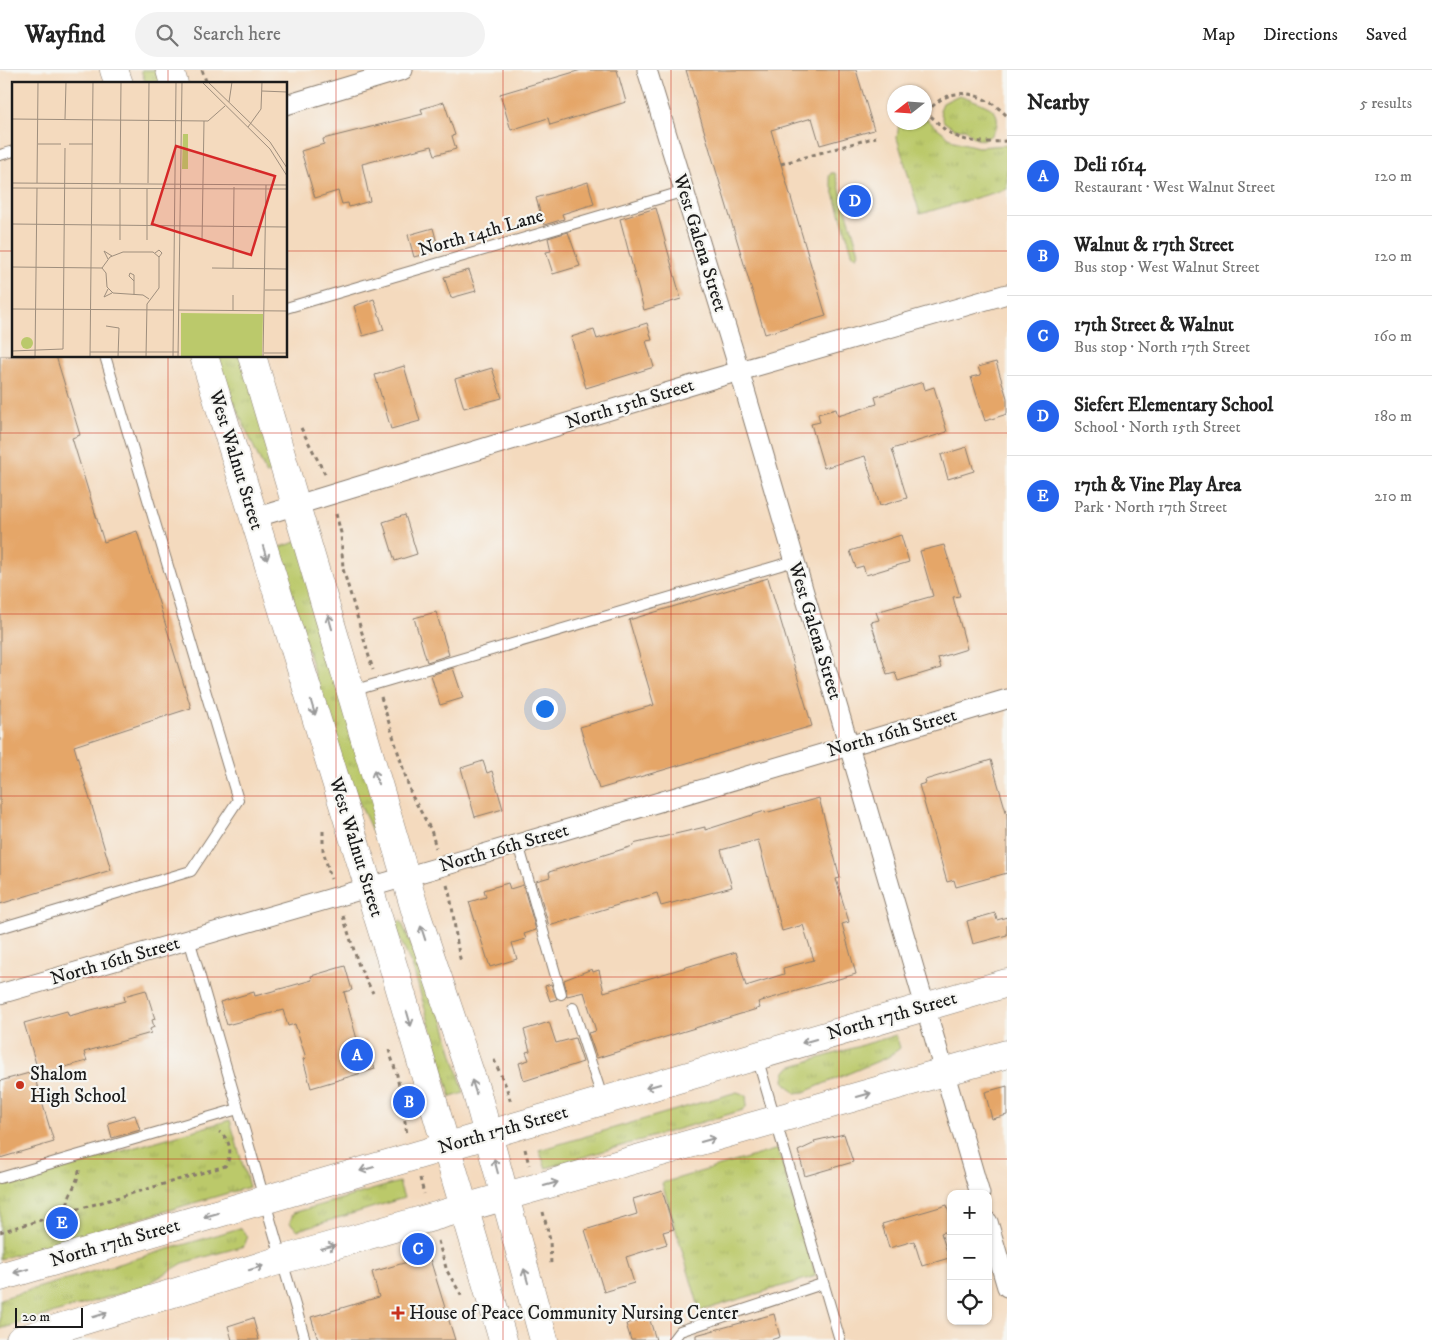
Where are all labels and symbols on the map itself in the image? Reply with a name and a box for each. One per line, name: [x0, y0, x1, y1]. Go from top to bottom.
inset map: [12, 82, 288, 358]
north arrow: [887, 85, 932, 130]
street label: West Galena Street: [668, 170, 732, 315]
pin: D: [839, 182, 871, 220]
street label: North 14th Lane: [416, 204, 546, 262]
street label: North 15th Street: [563, 374, 697, 434]
street label: West Walnut Street: [204, 386, 268, 533]
one-way arrow: [261, 545, 270, 561]
street label: West Galena Street: [783, 558, 847, 703]
one-way arrow: [325, 614, 335, 630]
your location: [532, 696, 558, 722]
one-way arrow: [309, 700, 319, 716]
street label: North 16th Street: [825, 704, 959, 762]
one-way arrow: [371, 770, 381, 786]
street label: West Walnut Street: [324, 773, 388, 920]
street label: North 16th Street: [437, 819, 571, 877]
one-way arrow: [418, 926, 427, 941]
street label: North 16th Street: [48, 932, 182, 990]
street label: North 17th Street: [825, 987, 959, 1045]
one-way arrow: [404, 1010, 414, 1026]
pin: A: [341, 1036, 373, 1074]
one-way arrow: [801, 1036, 817, 1046]
place label: Shalom High School: [30, 1063, 127, 1108]
marker: Shalom High School: [14, 1079, 26, 1091]
one-way arrow: [469, 1080, 479, 1096]
one-way arrow: [645, 1082, 661, 1091]
pin: B: [393, 1083, 425, 1121]
one-way arrow: [856, 1090, 872, 1100]
street label: North 17th Street: [436, 1101, 570, 1159]
one-way arrow: [699, 1135, 715, 1144]
one-way arrow: [490, 1158, 500, 1174]
one-way arrow: [359, 1165, 375, 1175]
one-way arrow: [543, 1179, 559, 1188]
pin: E: [46, 1204, 78, 1242]
one-way arrow: [203, 1211, 219, 1220]
street label: North 17th Street: [48, 1214, 182, 1272]
pin: C: [402, 1230, 434, 1268]
one-way arrow: [319, 1242, 335, 1251]
one-way arrow: [247, 1262, 263, 1272]
one-way arrow: [14, 1266, 30, 1276]
one-way arrow: [521, 1269, 530, 1285]
place label: House of Peace Community Nursing Center: [409, 1302, 738, 1325]
scale bar: [15, 1305, 82, 1328]
marker: House of Peace Community Nursing Center: [391, 1306, 405, 1320]
one-way arrow: [92, 1310, 108, 1320]

